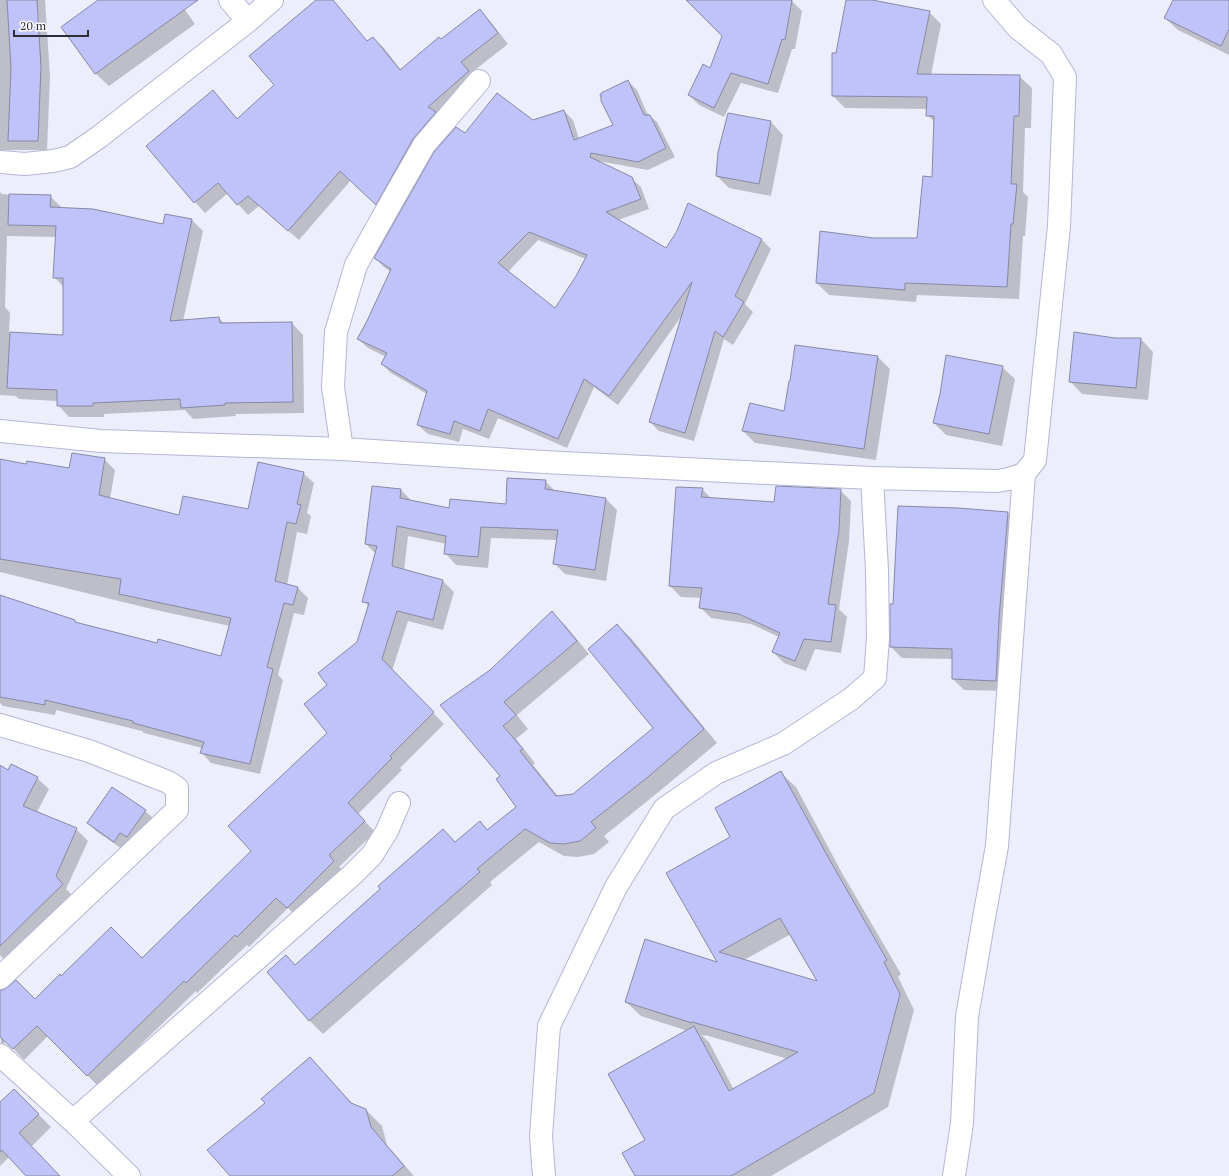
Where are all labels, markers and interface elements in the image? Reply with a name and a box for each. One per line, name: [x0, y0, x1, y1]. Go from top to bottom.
scale bar: [14, 12, 88, 38]
text: 20 m: [20, 18, 47, 33]

